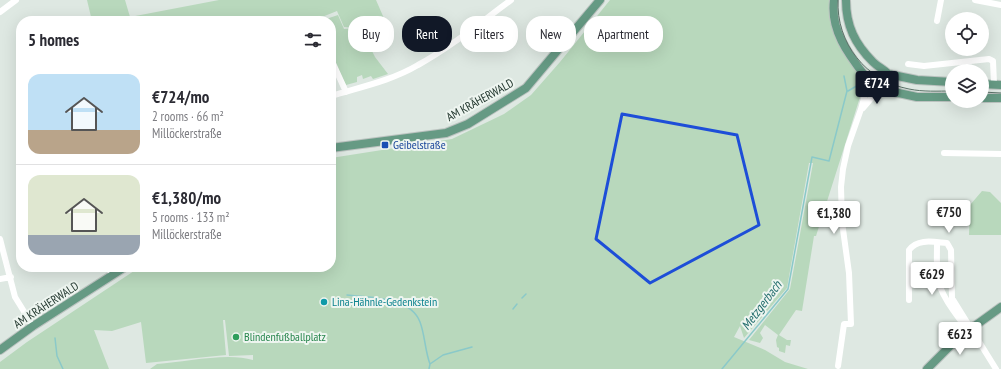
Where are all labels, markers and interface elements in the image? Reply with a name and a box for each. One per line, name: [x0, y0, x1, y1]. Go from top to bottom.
map controls: [945, 12, 989, 108]
button: locate: [945, 12, 989, 56]
chip: Buy: [348, 16, 394, 52]
chip: Rent: [402, 16, 452, 52]
chip: Filters: [460, 16, 518, 52]
chip: New: [526, 16, 576, 52]
chip: Apartment: [584, 16, 663, 52]
text: 5 homes: [28, 29, 79, 51]
icon: filters: [302, 29, 324, 51]
button: layers: [945, 64, 989, 108]
pin: €724: [853, 71, 901, 105]
street label: AM KRÄHERWALD: [443, 75, 516, 124]
text: €724: [865, 75, 889, 92]
text: €724/mo: [152, 86, 209, 108]
icon: home: [60, 90, 108, 138]
text: 2 rooms · 66 m²: [152, 108, 224, 125]
text: Millöckerstraße: [152, 125, 222, 142]
place label: Geibelstraße: [393, 137, 446, 152]
marker: Geibelstraße: [380, 140, 390, 150]
text: €1,380/mo: [152, 187, 221, 209]
icon: home: [60, 191, 108, 239]
pin: €750: [925, 200, 973, 234]
pin: €1,380: [801, 201, 867, 235]
text: €750: [937, 204, 961, 221]
text: €1,380: [817, 205, 851, 222]
text: 5 rooms · 133 m²: [152, 209, 230, 226]
text: Millöckerstraße: [152, 226, 222, 243]
pin: €629: [908, 262, 956, 296]
text: €629: [920, 266, 944, 283]
water label: Metzgerbach: [737, 276, 786, 333]
street label: AM KRÄHERWALD: [10, 278, 81, 331]
place label: Lina-Hähnle-Gedenkstein: [332, 294, 437, 309]
marker: Lina-Hähnle-Gedenkstein: [319, 297, 329, 307]
pin: €623: [936, 322, 984, 356]
text: €623: [948, 326, 972, 343]
place label: Blindenfußballplatz: [244, 329, 326, 344]
marker: Blindenfußballplatz: [231, 332, 241, 342]

